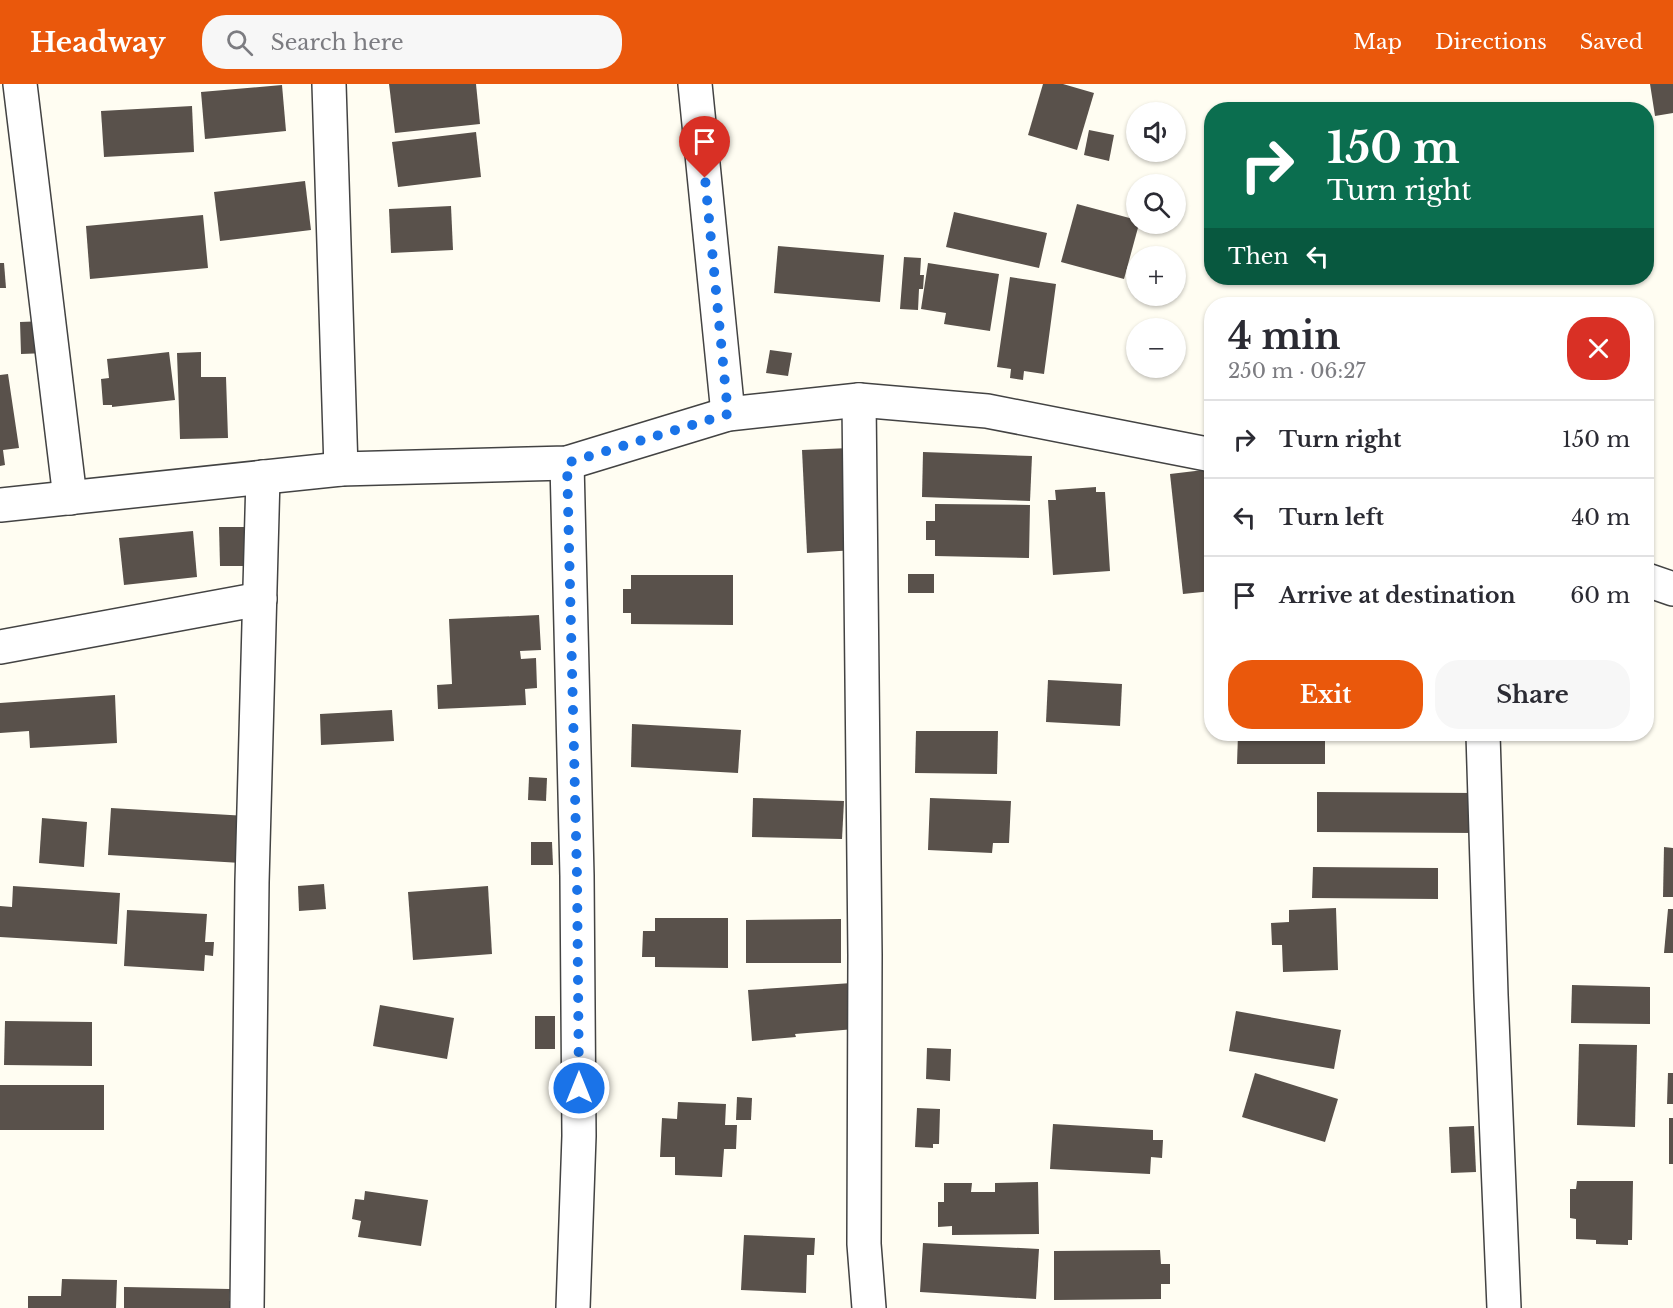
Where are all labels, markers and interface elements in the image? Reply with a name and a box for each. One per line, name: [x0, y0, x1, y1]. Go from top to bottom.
search box: [202, 15, 622, 69]
text: Headway: [30, 25, 166, 60]
icon: search: [223, 26, 256, 59]
text: Search here: [271, 29, 404, 56]
text: Map: [1353, 29, 1402, 55]
text: Directions: [1435, 29, 1547, 55]
text: Saved: [1580, 29, 1643, 55]
map controls: [1126, 102, 1186, 378]
button: sound: [1126, 102, 1186, 162]
pin: [679, 116, 730, 178]
text: 150 m: [1327, 122, 1460, 174]
icon: arrive: [688, 125, 721, 158]
icon: right: [1228, 126, 1306, 204]
button: search: [1126, 174, 1186, 234]
text: Turn right: [1327, 174, 1471, 207]
icon: left: [1301, 240, 1334, 273]
text: Then: [1228, 243, 1289, 270]
button: +: [1126, 246, 1186, 306]
text: 4 min: [1228, 314, 1340, 359]
button: close: [1567, 317, 1630, 380]
button: −: [1126, 318, 1186, 378]
text: 250 m · 06:27: [1228, 359, 1366, 383]
icon: right: [1228, 423, 1261, 456]
text: Turn right: [1279, 426, 1401, 453]
text: 150 m: [1562, 426, 1630, 453]
icon: left: [1228, 501, 1261, 534]
text: Turn left: [1279, 504, 1384, 531]
text: 40 m: [1572, 504, 1630, 531]
icon: arrive: [1228, 579, 1261, 612]
text: Arrive at destination: [1279, 582, 1516, 609]
text: 60 m: [1570, 582, 1630, 609]
button: Exit: [1228, 660, 1423, 729]
button: Share: [1435, 660, 1630, 729]
position arrow: [547, 1056, 611, 1120]

